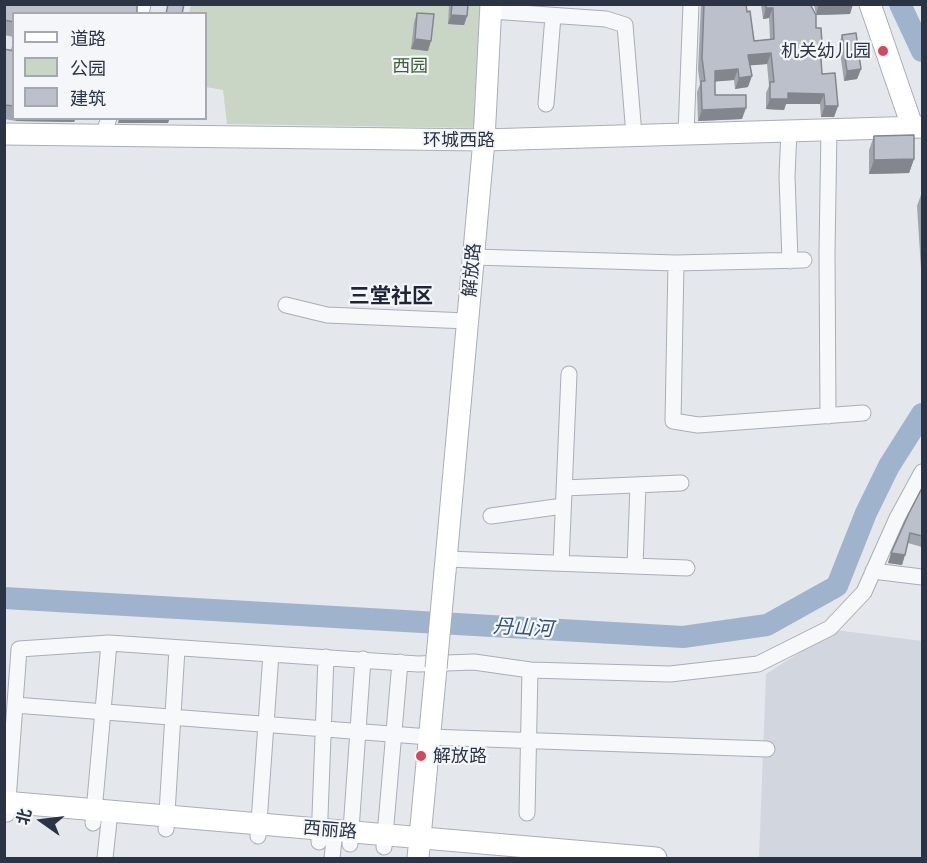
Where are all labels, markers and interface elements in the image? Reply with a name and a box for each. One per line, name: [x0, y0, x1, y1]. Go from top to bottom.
legend: [12, 12, 207, 120]
text: 道路: [70, 28, 106, 49]
place label: 机关幼儿园: [781, 40, 871, 62]
marker: 机关幼儿园: [876, 44, 890, 58]
park label: 西园: [392, 55, 428, 77]
text: 公园: [70, 58, 106, 79]
text: 建筑: [70, 88, 106, 109]
street label: 环城西路: [423, 129, 495, 151]
street label: 解放路: [459, 242, 485, 298]
district label: 三堂社区: [349, 284, 433, 310]
water label: 丹山河: [492, 614, 554, 642]
place label: 解放路: [433, 745, 487, 767]
marker: 解放路: [414, 749, 428, 763]
north arrow: [12, 791, 72, 851]
text: 北: [13, 806, 35, 827]
street label: 西丽路: [302, 817, 358, 843]

